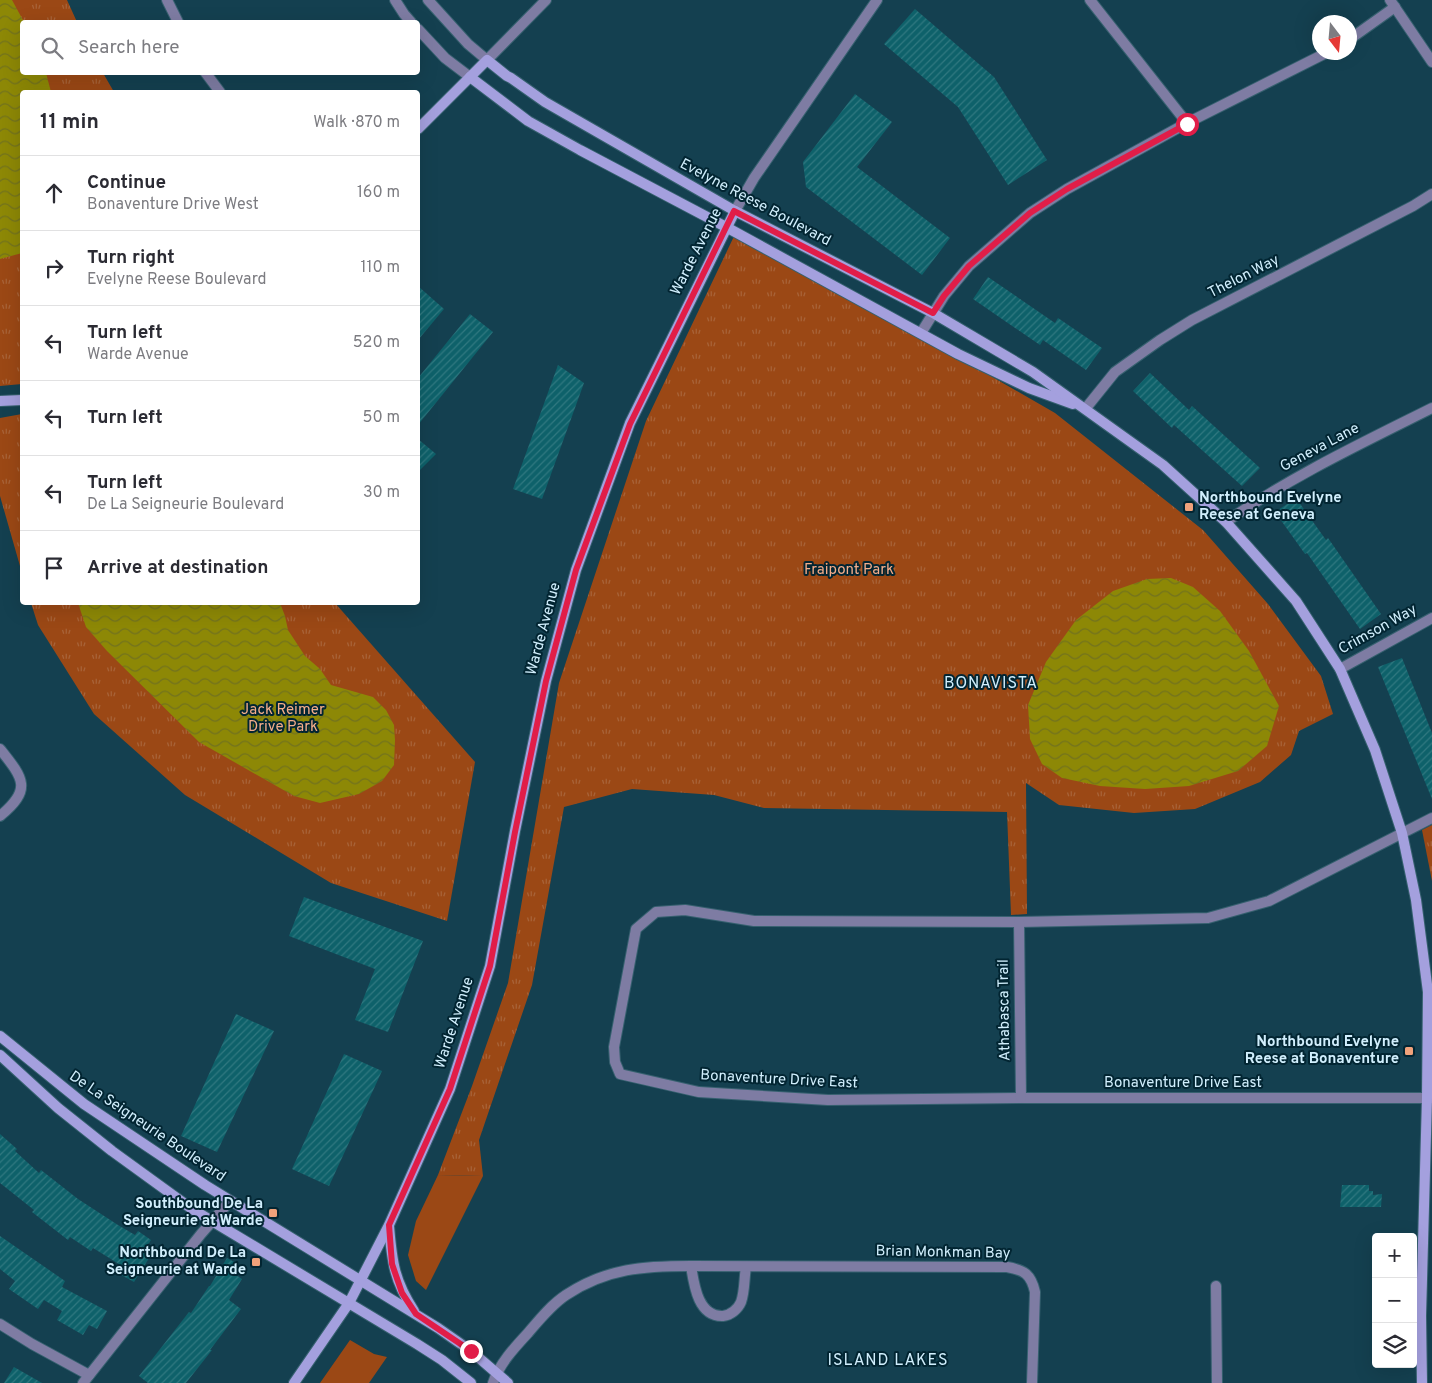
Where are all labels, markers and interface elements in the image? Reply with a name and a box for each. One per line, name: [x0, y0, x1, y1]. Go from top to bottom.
north arrow: [1312, 15, 1357, 60]
search box: [20, 20, 420, 75]
icon: search: [38, 34, 66, 62]
text: Search here: [78, 36, 180, 60]
text: 11 min: [40, 109, 99, 136]
text: Walk · 870 m: [313, 113, 400, 133]
route start: [1176, 113, 1199, 136]
street label: Evelyne Reese Boulevard: [676, 155, 834, 251]
text: Continue: [87, 171, 166, 195]
icon: ahead: [40, 179, 68, 207]
text: 160 m: [357, 183, 400, 203]
text: Bonaventure Drive West: [87, 195, 259, 215]
street label: Warde Avenue: [667, 205, 727, 299]
text: Turn right: [87, 246, 175, 270]
street label: Thelon Way: [1205, 251, 1283, 303]
icon: right: [40, 254, 68, 282]
text: 110 m: [360, 258, 400, 278]
text: Evelyne Reese Boulevard: [87, 270, 267, 290]
text: Turn left: [87, 321, 163, 345]
icon: left: [40, 329, 68, 357]
text: 520 m: [353, 333, 400, 353]
text: Warde Avenue: [87, 345, 189, 365]
icon: left: [40, 404, 68, 432]
text: Turn left: [87, 406, 163, 430]
text: 50 m: [363, 408, 400, 428]
street label: Geneva Lane: [1277, 419, 1363, 477]
text: Turn left: [87, 471, 163, 495]
icon: left: [40, 479, 68, 507]
text: 30 m: [363, 483, 400, 503]
place label: Northbound Evelyne Reese at Geneva: [1199, 489, 1342, 525]
text: De La Seigneurie Boulevard: [87, 495, 284, 515]
marker: Northbound Evelyne Reese at Geneva: [1183, 501, 1195, 513]
icon: arrive: [40, 554, 68, 582]
text: Arrive at destination: [87, 556, 268, 580]
park label: Fraipont Park: [804, 561, 894, 580]
street label: Warde Avenue: [522, 580, 566, 678]
street label: Crimson Way: [1335, 601, 1421, 659]
district label: BONAVISTA: [944, 674, 1038, 694]
park label: Jack Reimer Drive Park: [241, 701, 325, 737]
street label: Athabasca Trail: [995, 959, 1015, 1061]
street label: Warde Avenue: [431, 975, 479, 1071]
place label: Northbound Evelyne Reese at Bonaventure: [1245, 1033, 1399, 1069]
marker: Northbound Evelyne Reese at Bonaventure: [1403, 1045, 1415, 1057]
street label: Bonaventure Drive East: [700, 1066, 858, 1094]
street label: De La Seigneurie Boulevard: [65, 1067, 229, 1187]
street label: Bonaventure Drive East: [1104, 1074, 1262, 1093]
place label: Southbound De La Seigneurie at Warde: [123, 1195, 263, 1231]
marker: Southbound De La Seigneurie at Warde: [267, 1207, 279, 1219]
map controls: [1372, 1233, 1417, 1368]
button: +: [1372, 1233, 1417, 1278]
street label: Brian Monkman Bay: [875, 1242, 1011, 1264]
place label: Northbound De La Seigneurie at Warde: [106, 1244, 246, 1280]
marker: Northbound De La Seigneurie at Warde: [250, 1256, 262, 1268]
button: −: [1372, 1278, 1417, 1323]
button: layers: [1372, 1323, 1417, 1368]
route end: [460, 1340, 483, 1363]
district label: ISLAND LAKES: [827, 1351, 949, 1371]

